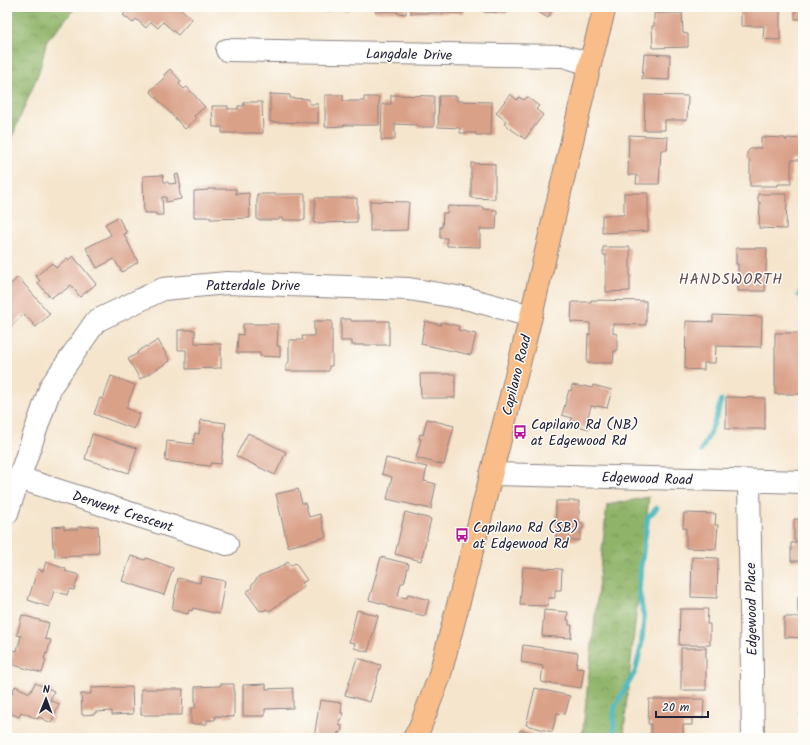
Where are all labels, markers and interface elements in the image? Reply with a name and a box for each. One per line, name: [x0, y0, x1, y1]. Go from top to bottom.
street label: Langdale Drive: [366, 43, 453, 67]
district label: HANDSWORTH: [679, 268, 783, 292]
street label: Patterdale Drive: [206, 275, 301, 297]
street label: Capilano Road: [496, 332, 538, 418]
place label: Capilano Rd (NB) at Edgewood Rd: [531, 414, 638, 452]
bus stop icon: Capilano Rd (NB) at Edgewood Rd: [512, 424, 528, 440]
street label: Edgewood Road: [601, 466, 694, 492]
street label: Derwent Crescent: [69, 485, 177, 539]
place label: Capilano Rd (SB) at Edgewood Rd: [473, 517, 578, 555]
bus stop icon: Capilano Rd (SB) at Edgewood Rd: [454, 527, 470, 543]
street label: Edgewood Place: [740, 562, 764, 656]
north arrow: [26, 679, 66, 719]
text: N: [43, 681, 50, 699]
scale bar: [656, 693, 708, 719]
text: 20 m: [662, 698, 690, 717]

